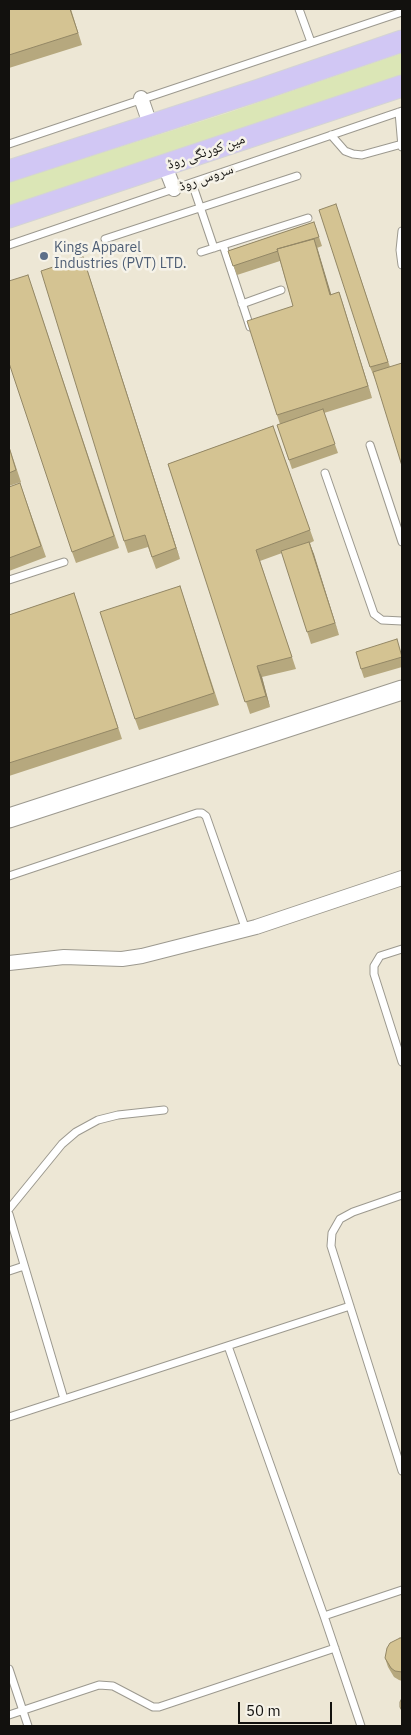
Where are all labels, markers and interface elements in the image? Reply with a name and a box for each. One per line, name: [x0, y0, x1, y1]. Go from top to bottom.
street label: مین کورنگی روڈ: [165, 131, 247, 173]
street label: سروس روڈ: [176, 161, 236, 195]
place label: Kings Apparel Industries (PVT) LTD.: [54, 240, 187, 272]
marker: Kings Apparel Industries (PVT) LTD.: [38, 250, 50, 262]
scale bar: [241, 1692, 335, 1724]
text: 50 m: [246, 1701, 281, 1720]

